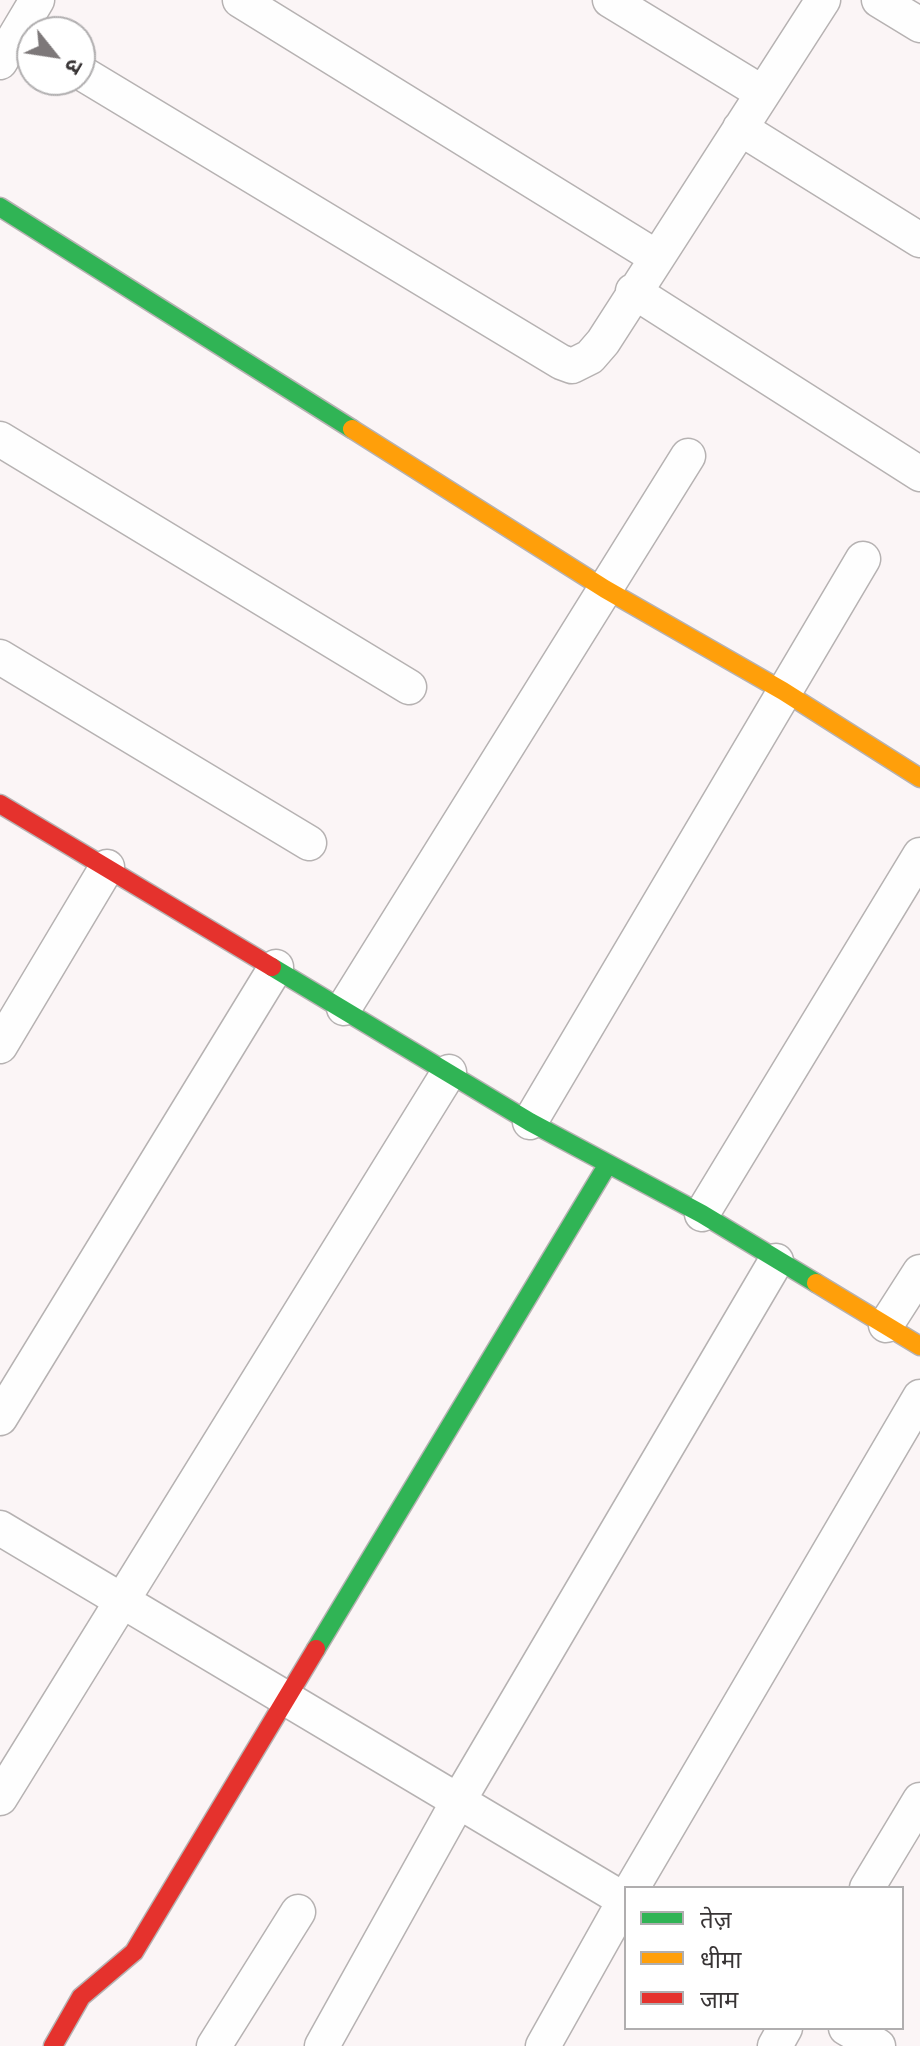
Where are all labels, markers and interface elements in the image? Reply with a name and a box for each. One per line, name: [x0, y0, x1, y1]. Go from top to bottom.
north arrow: [16, 16, 96, 96]
text: उ: [59, 54, 91, 80]
legend: [624, 1886, 904, 2030]
text: तेज़: [700, 1902, 732, 1935]
text: धीमा: [700, 1942, 742, 1975]
text: जाम: [700, 1982, 738, 2015]

